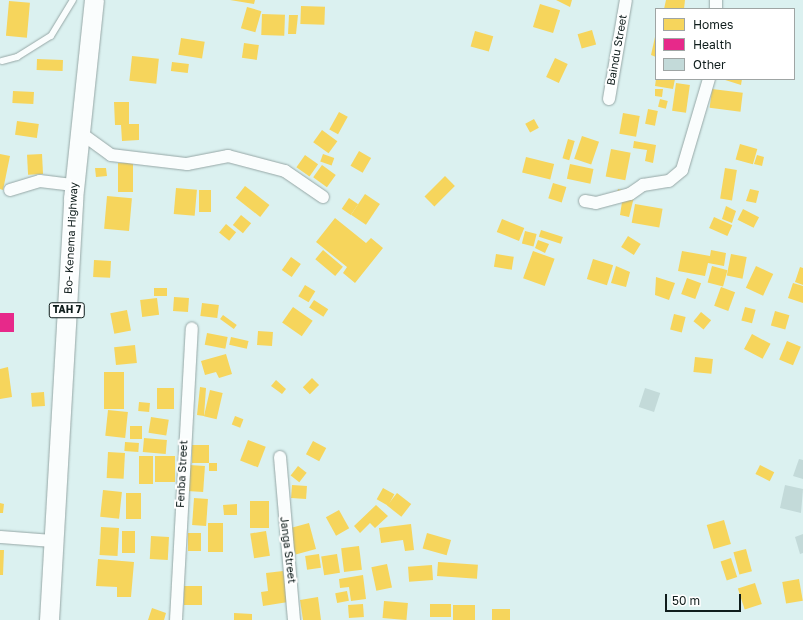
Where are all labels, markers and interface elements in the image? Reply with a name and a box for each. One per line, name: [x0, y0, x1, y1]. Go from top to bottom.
legend: [655, 8, 795, 80]
street label: Baindu Street: [604, 13, 630, 87]
text: Homes: [693, 17, 733, 32]
text: Health: [693, 37, 732, 52]
text: Other: [693, 57, 726, 72]
street label: Bo- Kenema Highway: [61, 182, 81, 294]
road number: TAH 7: [48, 302, 86, 318]
street label: Fenba Street: [174, 440, 190, 508]
street label: Janga Street: [277, 516, 299, 584]
scale bar: [667, 586, 743, 612]
text: 50 m: [672, 593, 700, 608]

